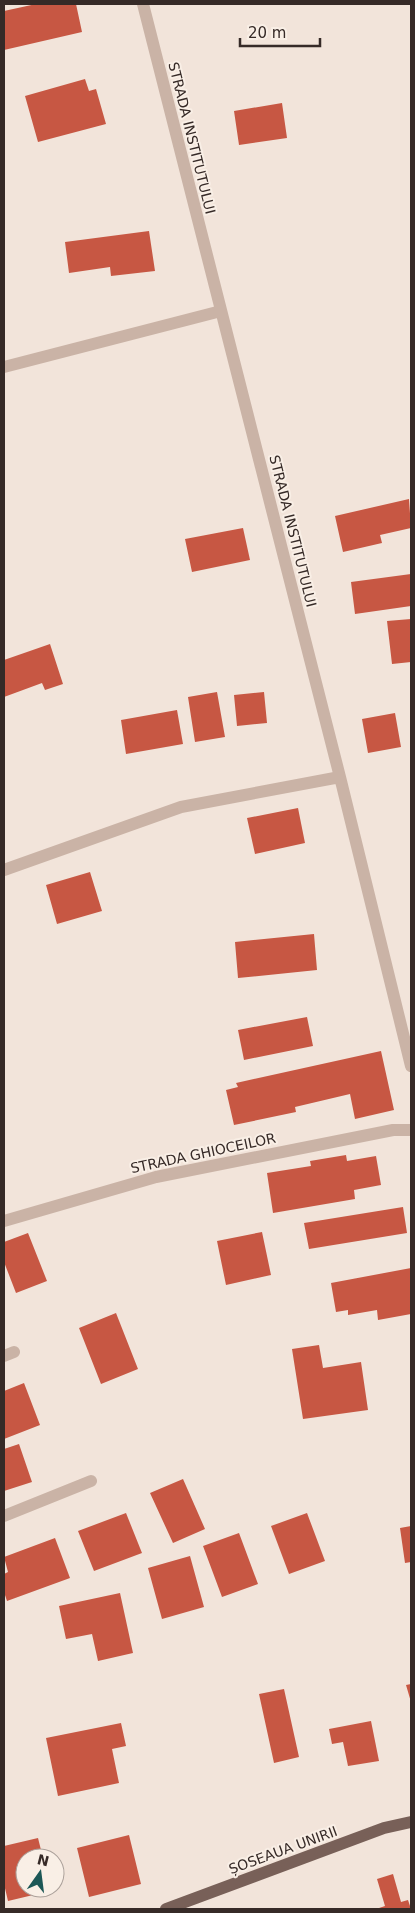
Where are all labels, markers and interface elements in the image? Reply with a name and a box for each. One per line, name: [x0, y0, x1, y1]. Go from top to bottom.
scale bar: [240, 15, 320, 47]
text: 20 m: [248, 24, 286, 42]
street label: STRADA INSTITUTULUI: [165, 60, 219, 216]
street label: STRADA INSTITUTULUI: [266, 453, 320, 609]
street label: STRADA GHIOCEILOR: [129, 1130, 277, 1176]
street label: ȘOSEAUA UNIRII: [227, 1823, 340, 1878]
north arrow: [15, 1848, 65, 1898]
text: N: [36, 1851, 51, 1870]

